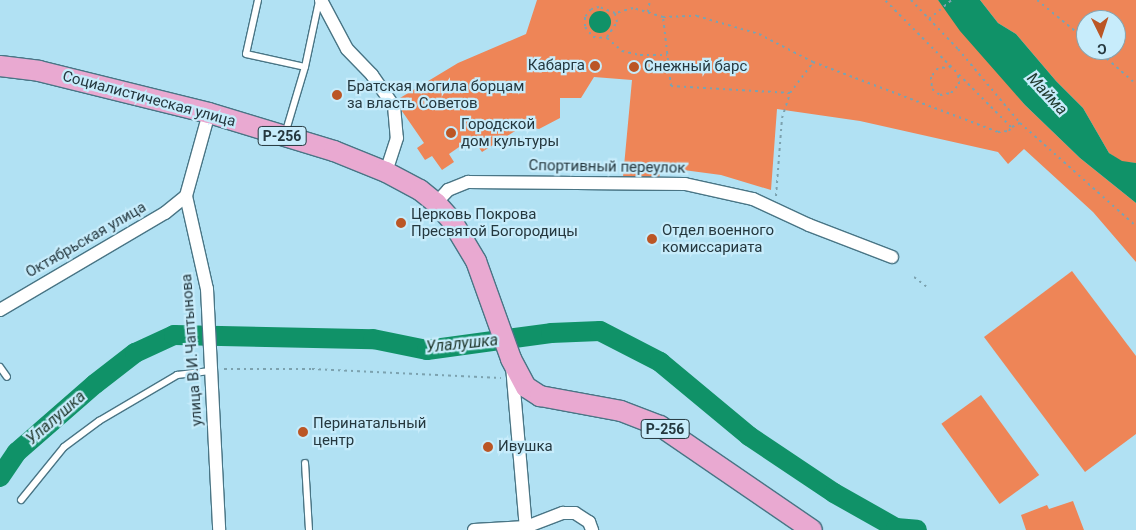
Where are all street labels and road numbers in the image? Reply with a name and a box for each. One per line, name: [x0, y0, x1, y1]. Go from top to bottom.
street label: Социалистическая улица: [60, 67, 238, 131]
road number: Р-256: [257, 124, 307, 148]
street label: Спортивный переулок: [528, 157, 686, 177]
street label: Октябрьская улица: [23, 198, 149, 282]
street label: улица В.И.Чаптынова: [178, 273, 206, 427]
road number: Р-256: [640, 418, 690, 440]

